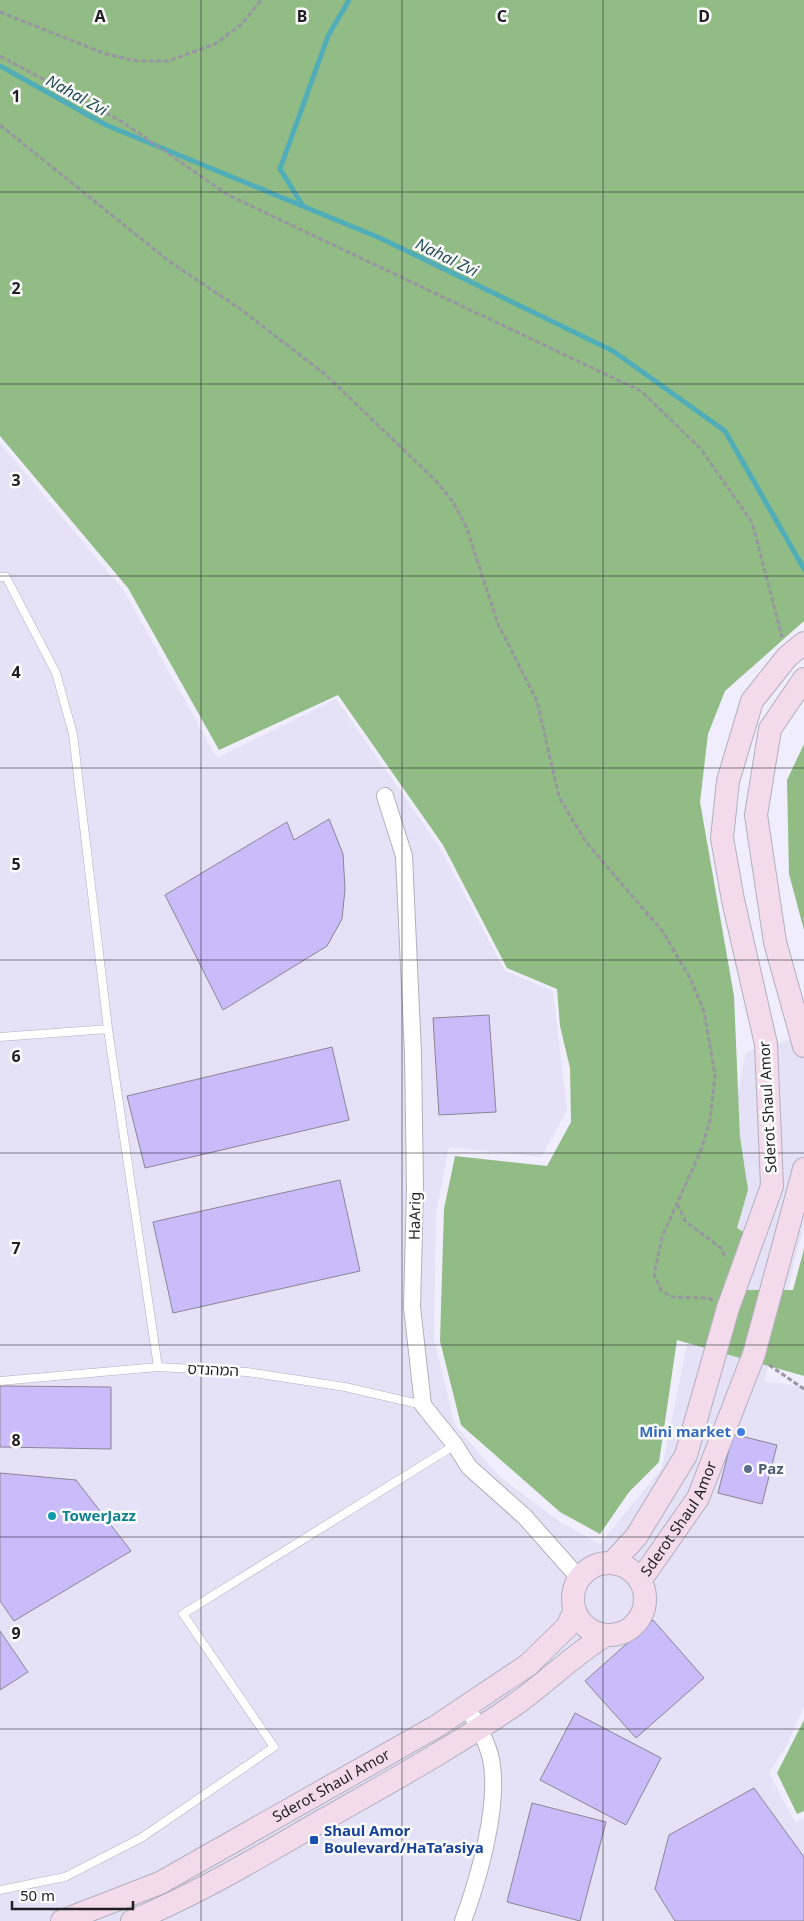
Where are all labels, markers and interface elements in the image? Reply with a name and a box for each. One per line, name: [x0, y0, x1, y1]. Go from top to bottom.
text: A: [94, 5, 106, 27]
text: B: [297, 5, 307, 27]
text: C: [497, 5, 507, 27]
text: D: [698, 5, 710, 27]
water label: Nahal Zvi: [42, 69, 112, 121]
text: 1: [11, 85, 21, 107]
water label: Nahal Zvi: [412, 232, 483, 282]
text: 2: [11, 277, 21, 299]
text: 3: [11, 469, 21, 491]
text: 4: [11, 661, 21, 683]
text: 5: [11, 853, 21, 875]
street label: Sderot Shaul Amor: [754, 1041, 780, 1174]
text: 6: [11, 1045, 21, 1067]
street label: HaArig: [404, 1192, 424, 1240]
text: 7: [11, 1237, 21, 1259]
street label: המהנדס: [187, 1358, 239, 1380]
place label: Mini market: [639, 1421, 731, 1441]
marker: Mini market: [735, 1426, 747, 1438]
text: 8: [11, 1429, 21, 1451]
street label: Sderot Shaul Amor: [636, 1458, 720, 1580]
place label: Paz: [758, 1458, 784, 1478]
marker: Paz: [742, 1463, 754, 1475]
place label: TowerJazz: [62, 1505, 136, 1525]
marker: TowerJazz: [46, 1510, 58, 1522]
text: 9: [11, 1622, 21, 1644]
street label: Sderot Shaul Amor: [268, 1744, 393, 1826]
place label: Shaul Amor Boulevard/HaTa’asiya: [324, 1820, 484, 1857]
marker: Shaul Amor Boulevard/HaTa’asiya: [308, 1834, 320, 1846]
scale bar: [12, 1878, 134, 1910]
text: 50 m: [20, 1885, 55, 1905]

